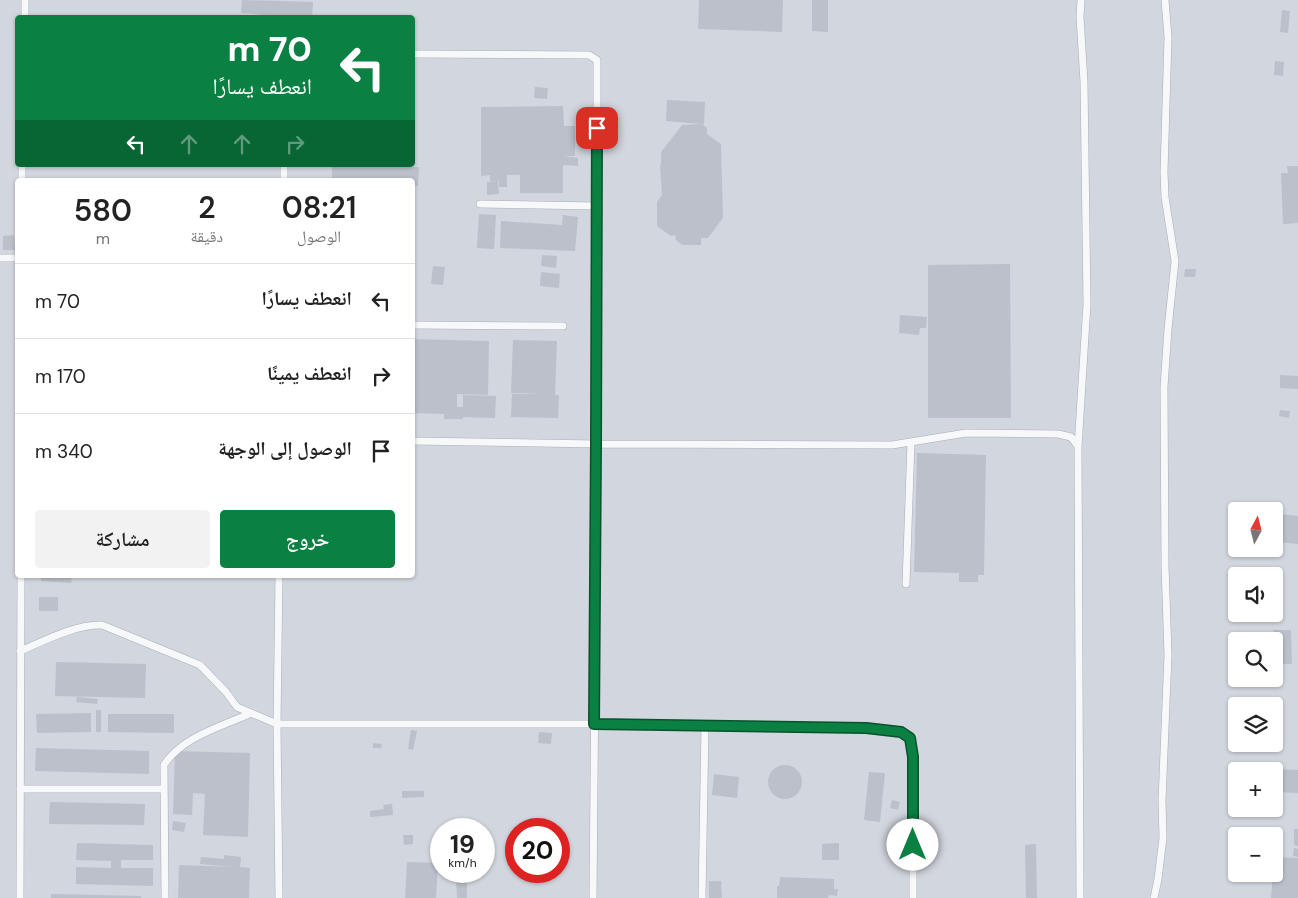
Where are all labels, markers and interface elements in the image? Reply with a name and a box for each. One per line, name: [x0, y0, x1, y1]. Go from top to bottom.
text: 70 m: [228, 26, 312, 72]
icon: left: [330, 35, 395, 100]
text: انعطف يسارًا: [213, 72, 312, 101]
pin: [576, 107, 618, 149]
icon: arrive: [583, 114, 611, 142]
icon: left: [122, 130, 150, 158]
icon: ahead: [175, 130, 203, 158]
icon: ahead: [228, 130, 256, 158]
icon: right: [281, 130, 309, 158]
text: 2: [198, 188, 215, 227]
text: 08:21: [282, 188, 356, 227]
text: 580: [74, 191, 132, 230]
text: دقيقة: [191, 226, 223, 247]
text: الوصول: [297, 226, 341, 247]
text: m: [96, 228, 110, 249]
text: انعطف يسارًا: [261, 286, 352, 311]
icon: left: [367, 287, 395, 315]
text: 70 m: [35, 289, 80, 314]
text: انعطف يمينًا: [267, 361, 352, 386]
icon: right: [367, 362, 395, 390]
text: 170 m: [35, 364, 86, 389]
text: الوصول إلى الوجهة: [218, 436, 352, 461]
icon: arrive: [367, 437, 395, 465]
text: 340 m: [35, 439, 93, 464]
north arrow: [1228, 502, 1282, 558]
map controls: [1228, 502, 1283, 882]
button: مشاركة: [35, 510, 210, 568]
button: خروج: [220, 510, 395, 568]
button: sound: [1228, 567, 1283, 622]
button: search: [1228, 632, 1283, 687]
button: layers: [1228, 697, 1283, 752]
button: +: [1228, 762, 1283, 817]
speed limit sign: 20: [505, 818, 570, 883]
position arrow: [886, 818, 938, 870]
button: −: [1228, 827, 1283, 882]
text: 19: [450, 828, 475, 861]
text: km/h: [448, 855, 477, 871]

